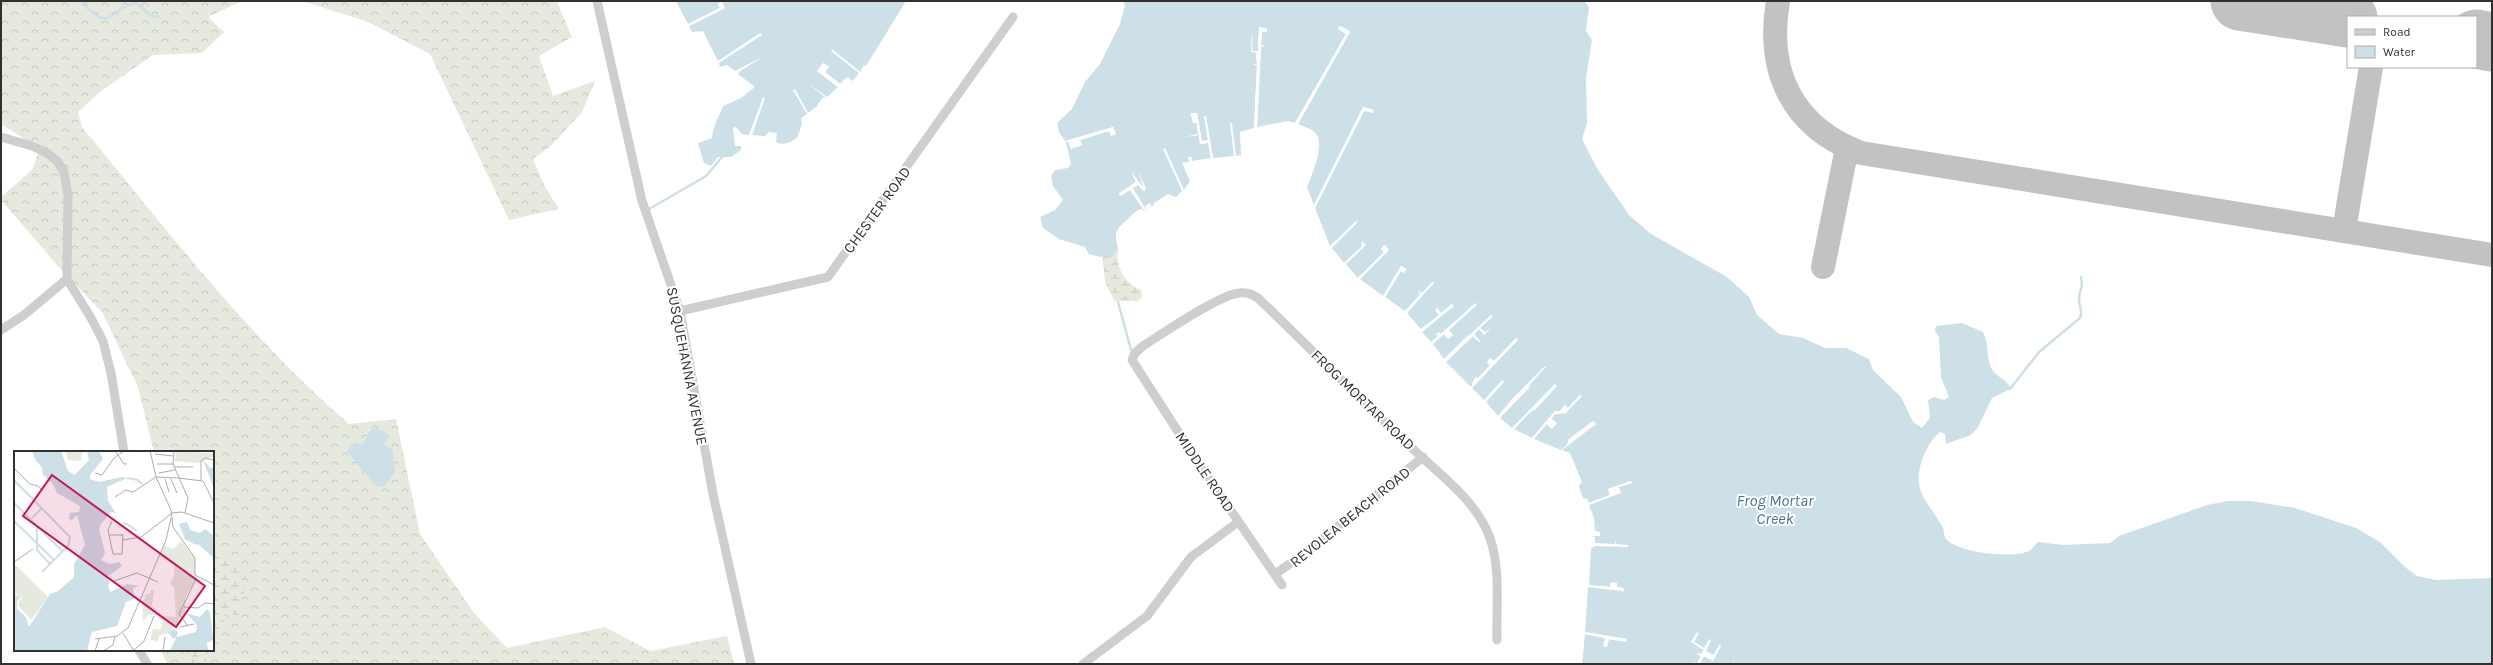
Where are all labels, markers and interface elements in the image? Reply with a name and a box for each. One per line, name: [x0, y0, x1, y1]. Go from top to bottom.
legend: [2347, 16, 2477, 68]
text: Road: [2383, 25, 2411, 39]
text: Water: [2383, 45, 2416, 59]
street label: CHESTER ROAD: [840, 163, 914, 257]
street label: SUSQUEHANNA AVENUE: [663, 285, 711, 447]
street label: FROG MORTAR ROAD: [1307, 346, 1419, 454]
street label: MIDDLE ROAD: [1172, 428, 1238, 516]
inset map: [14, 451, 214, 651]
street label: REVOLEA BEACH ROAD: [1286, 463, 1414, 571]
water label: Frog Mortar Creek: [1737, 491, 1814, 528]

